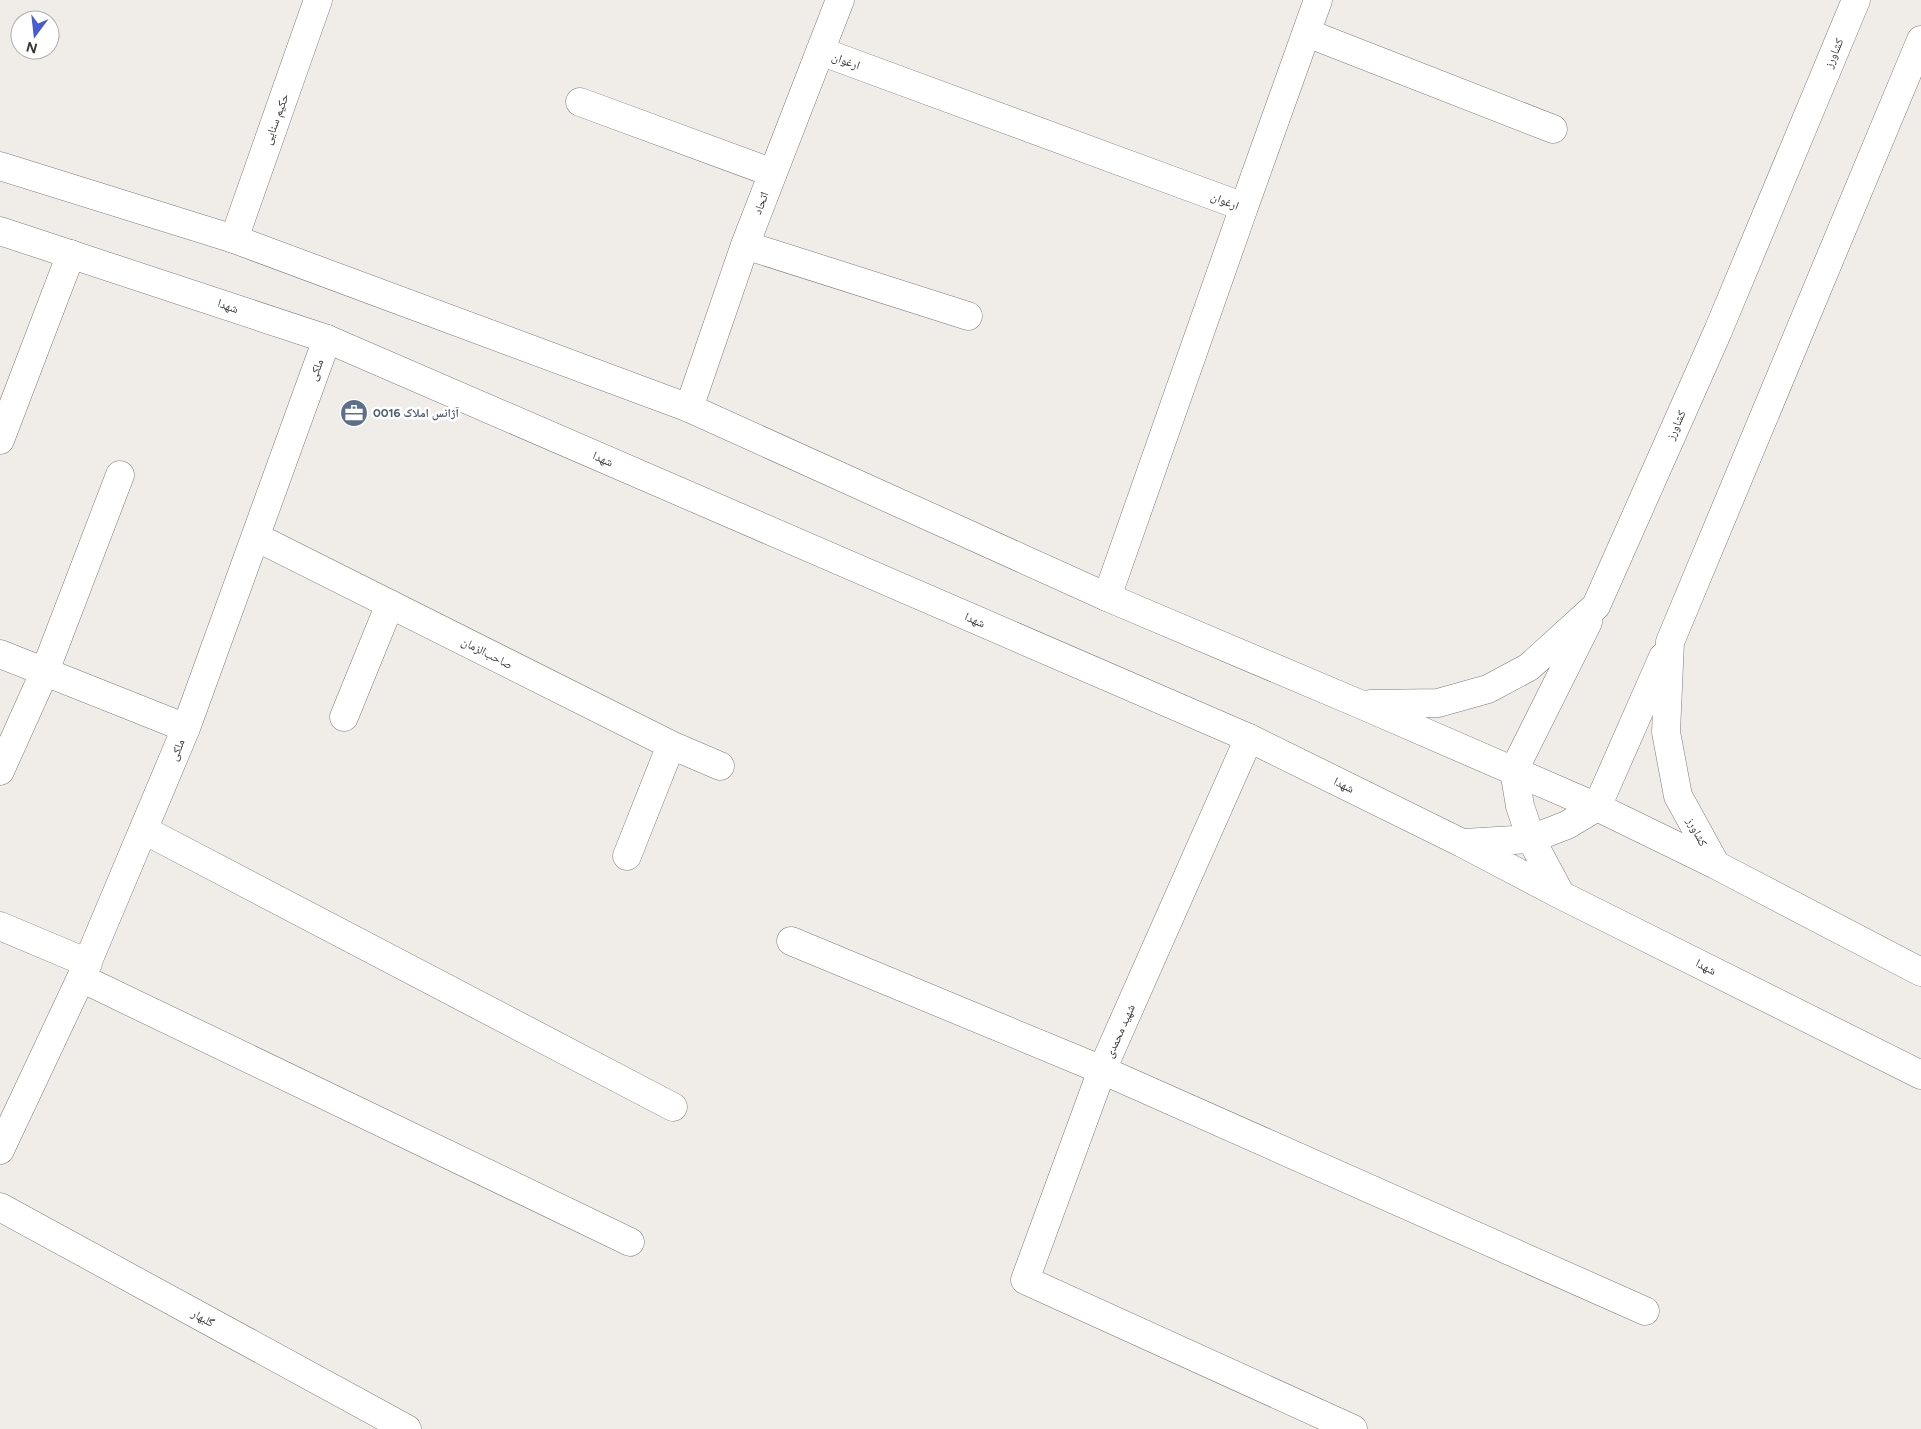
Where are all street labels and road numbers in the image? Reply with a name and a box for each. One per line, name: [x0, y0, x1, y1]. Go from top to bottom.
street label: کشاورز: [1821, 36, 1846, 71]
street label: ارغوان: [830, 49, 862, 73]
street label: حکیم سنایی: [260, 91, 293, 147]
street label: ارغوان: [1209, 189, 1241, 213]
street label: اتحاد: [750, 190, 772, 216]
street label: شهدا: [216, 296, 240, 316]
street label: ملکی: [306, 357, 326, 383]
street label: کشاورز: [1663, 408, 1689, 443]
street label: شهدا: [591, 448, 616, 470]
street label: شهدا: [963, 609, 988, 631]
street label: صاحب‌الزمان: [459, 634, 515, 672]
street label: ملکی: [166, 737, 188, 763]
street label: شهدا: [1331, 774, 1357, 796]
street label: کشاورز: [1683, 814, 1710, 849]
street label: شهدا: [1693, 956, 1719, 978]
street label: شهید محمدی: [1102, 1002, 1138, 1060]
street label: گلبهار: [188, 1306, 217, 1330]

